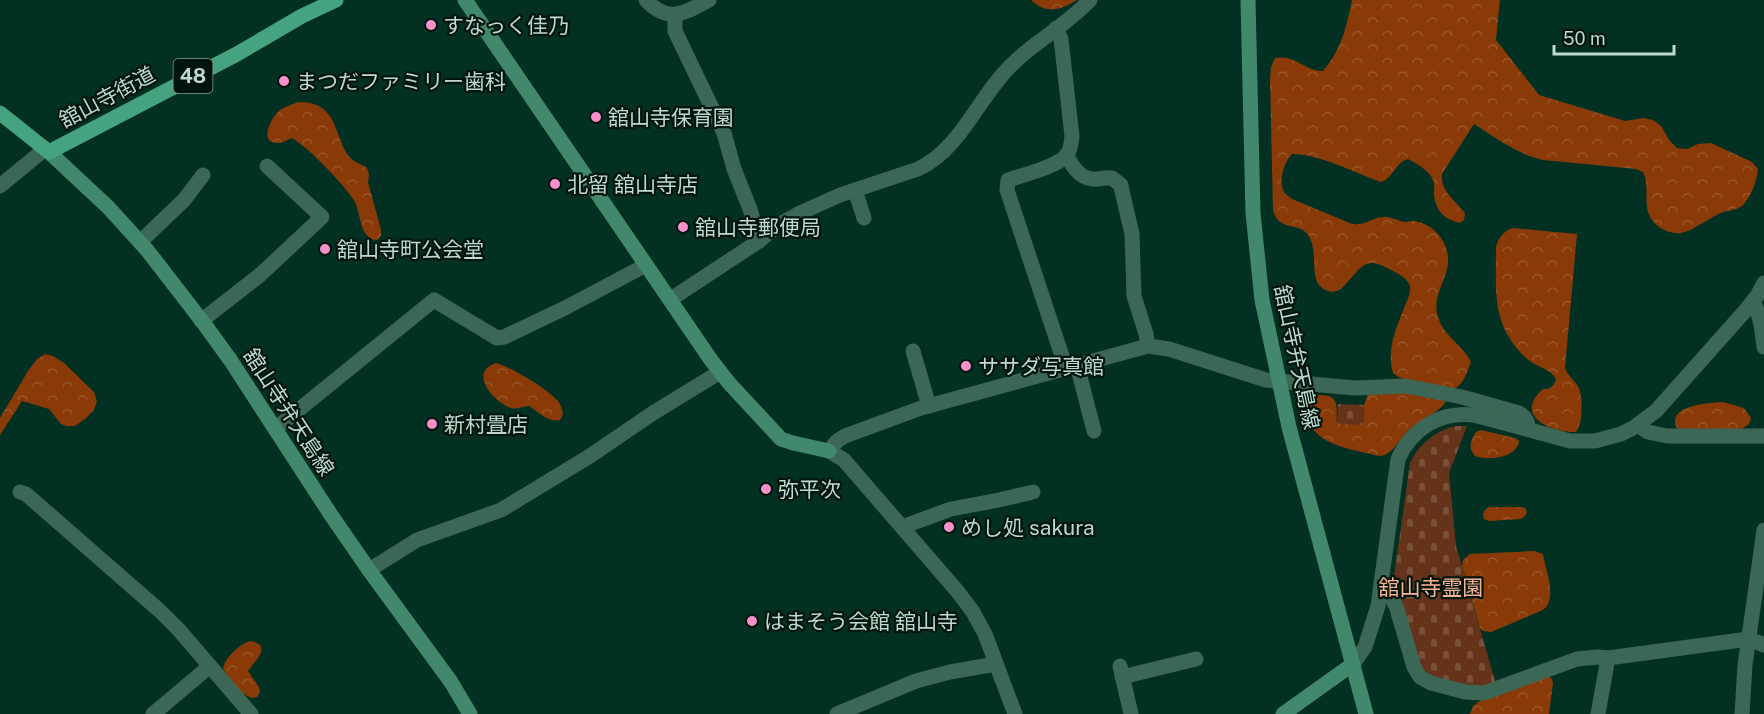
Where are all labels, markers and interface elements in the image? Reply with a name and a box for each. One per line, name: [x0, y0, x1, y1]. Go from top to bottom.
place label: すなっく佳乃: [443, 13, 569, 38]
marker: すなっく佳乃: [424, 18, 438, 32]
scale bar: [1554, 18, 1674, 56]
text: 50 m: [1563, 28, 1606, 49]
road number: 48: [174, 59, 212, 93]
street label: 舘山寺街道: [55, 61, 159, 133]
place label: まつだファミリー歯科: [296, 69, 506, 94]
marker: まつだファミリー歯科: [277, 74, 291, 88]
place label: 舘山寺保育園: [608, 105, 734, 130]
marker: 舘山寺保育園: [589, 110, 603, 124]
place label: 北留 舘山寺店: [567, 172, 698, 197]
marker: 北留 舘山寺店: [548, 177, 562, 191]
place label: 舘山寺郵便局: [695, 215, 821, 240]
marker: 舘山寺郵便局: [676, 220, 690, 234]
place label: 舘山寺町公会堂: [337, 237, 484, 262]
marker: 舘山寺町公会堂: [318, 242, 332, 256]
street label: 舘山寺弁天島線: [1269, 283, 1325, 431]
street label: 舘山寺弁天島線: [238, 344, 340, 480]
place label: ササダ写真館: [978, 354, 1104, 379]
marker: ササダ写真館: [959, 359, 973, 373]
place label: 新村畳店: [444, 412, 528, 437]
marker: 新村畳店: [425, 417, 439, 431]
place label: 弥平次: [778, 477, 841, 502]
marker: 弥平次: [759, 482, 773, 496]
place label: めし処 sakura: [961, 515, 1095, 540]
marker: めし処 sakura: [942, 520, 956, 534]
park label: 舘山寺霊園: [1379, 575, 1484, 600]
place label: はまそう会館 舘山寺: [764, 609, 958, 634]
marker: はまそう会館 舘山寺: [745, 614, 759, 628]

